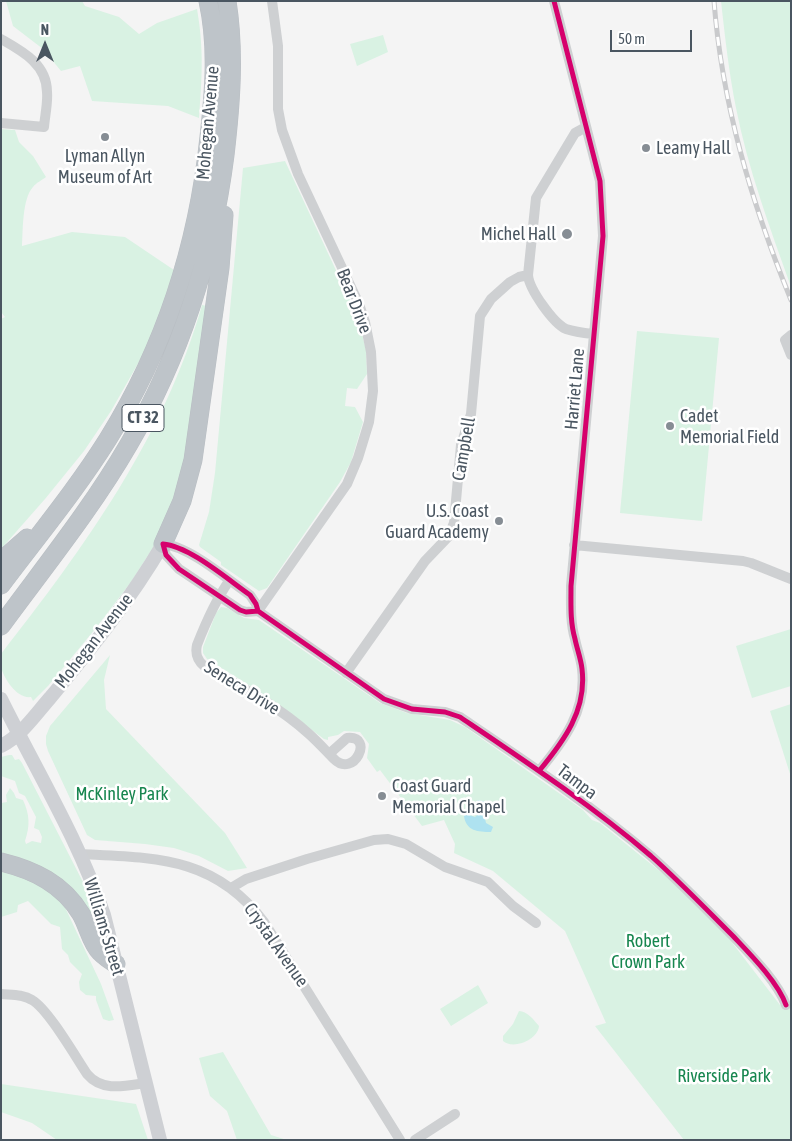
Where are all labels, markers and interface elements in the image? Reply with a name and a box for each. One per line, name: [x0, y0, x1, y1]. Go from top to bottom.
north arrow: [20, 20, 70, 70]
scale bar: [612, 20, 694, 52]
text: N: [41, 22, 49, 38]
text: 50 m: [618, 30, 645, 47]
street label: Mohegan Avenue: [192, 65, 224, 181]
marker: Lyman Allyn Museum of Art: [99, 131, 111, 143]
place label: Leamy Hall: [656, 137, 731, 159]
marker: Leamy Hall: [640, 142, 652, 154]
place label: Lyman Allyn Museum of Art: [58, 145, 152, 188]
place label: Michel Hall: [481, 223, 556, 245]
marker: Michel Hall: [560, 227, 574, 241]
street label: Bear Drive: [332, 265, 376, 337]
street label: Harriet Lane: [561, 347, 589, 431]
road number: CT 32: [122, 404, 164, 432]
place label: Cadet Memorial Field: [680, 405, 779, 448]
street label: Campbell: [448, 416, 480, 482]
marker: Cadet Memorial Field: [664, 420, 676, 432]
place label: U.S. Coast Guard Academy: [385, 500, 489, 542]
marker: U.S. Coast Guard Academy: [493, 515, 505, 527]
street label: Mohegan Avenue: [50, 589, 138, 693]
street label: Seneca Drive: [200, 656, 284, 720]
street label: Tampa: [553, 760, 601, 804]
place label: Coast Guard Memorial Chapel: [392, 775, 505, 818]
park label: McKinley Park: [76, 783, 168, 805]
marker: Coast Guard Memorial Chapel: [376, 790, 388, 802]
street label: Williams Street: [79, 876, 129, 978]
street label: Crystal Avenue: [239, 899, 313, 991]
park label: Robert Crown Park: [611, 930, 685, 972]
park label: Riverside Park: [677, 1065, 771, 1087]

